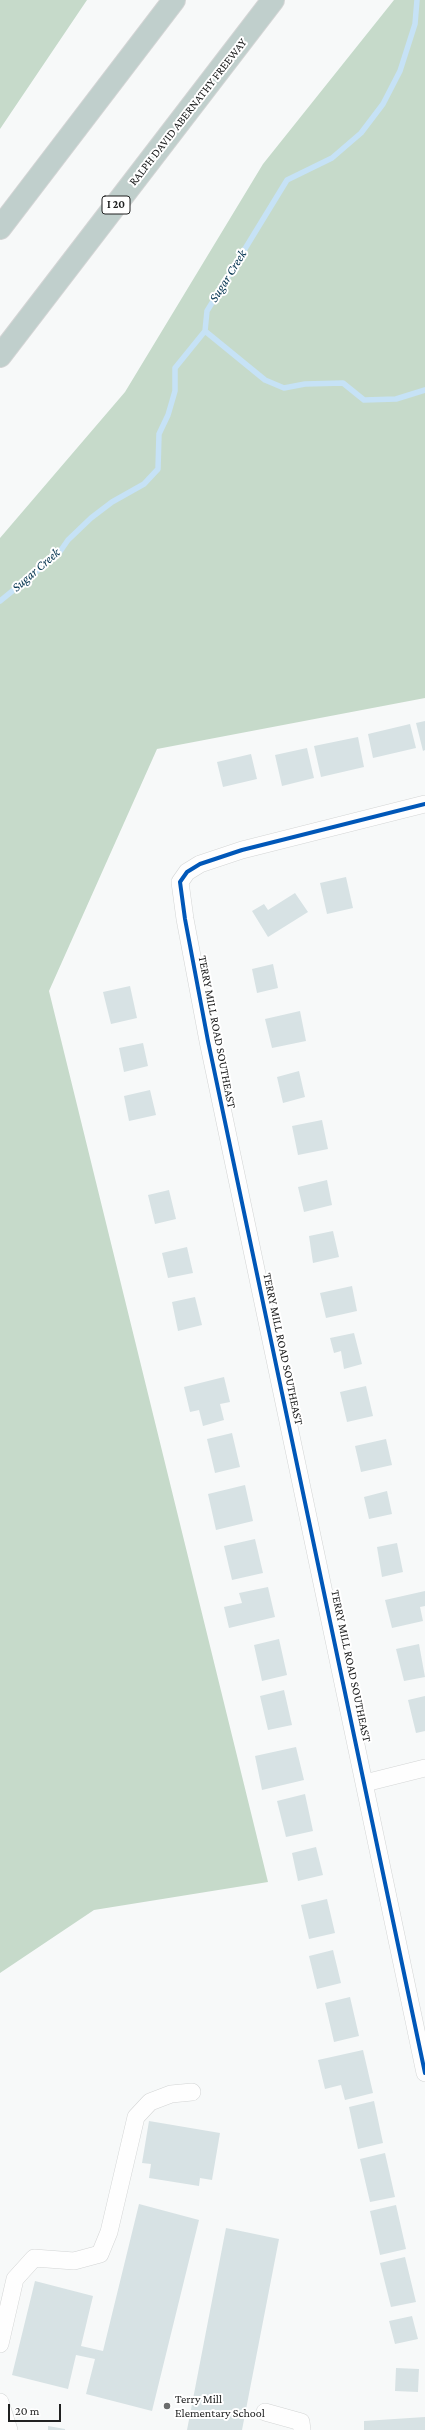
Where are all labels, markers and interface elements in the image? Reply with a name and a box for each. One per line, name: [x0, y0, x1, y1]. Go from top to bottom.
street label: RALPH DAVID ABERNATHY FREEWAY: [126, 35, 250, 189]
road number: I 20: [102, 196, 130, 214]
water label: Sugar Creek: [206, 247, 250, 305]
water label: Sugar Creek: [9, 545, 63, 595]
street label: TERRY MILL ROAD SOUTHEAST: [195, 954, 239, 1110]
street label: TERRY MILL ROAD SOUTHEAST: [260, 1272, 306, 1426]
street label: TERRY MILL ROAD SOUTHEAST: [328, 1589, 374, 1743]
place label: Terry Mill Elementary School: [175, 2392, 265, 2420]
scale bar: [10, 2396, 63, 2422]
marker: Terry Mill Elementary School: [162, 2401, 172, 2411]
text: 20 m: [15, 2404, 39, 2418]

